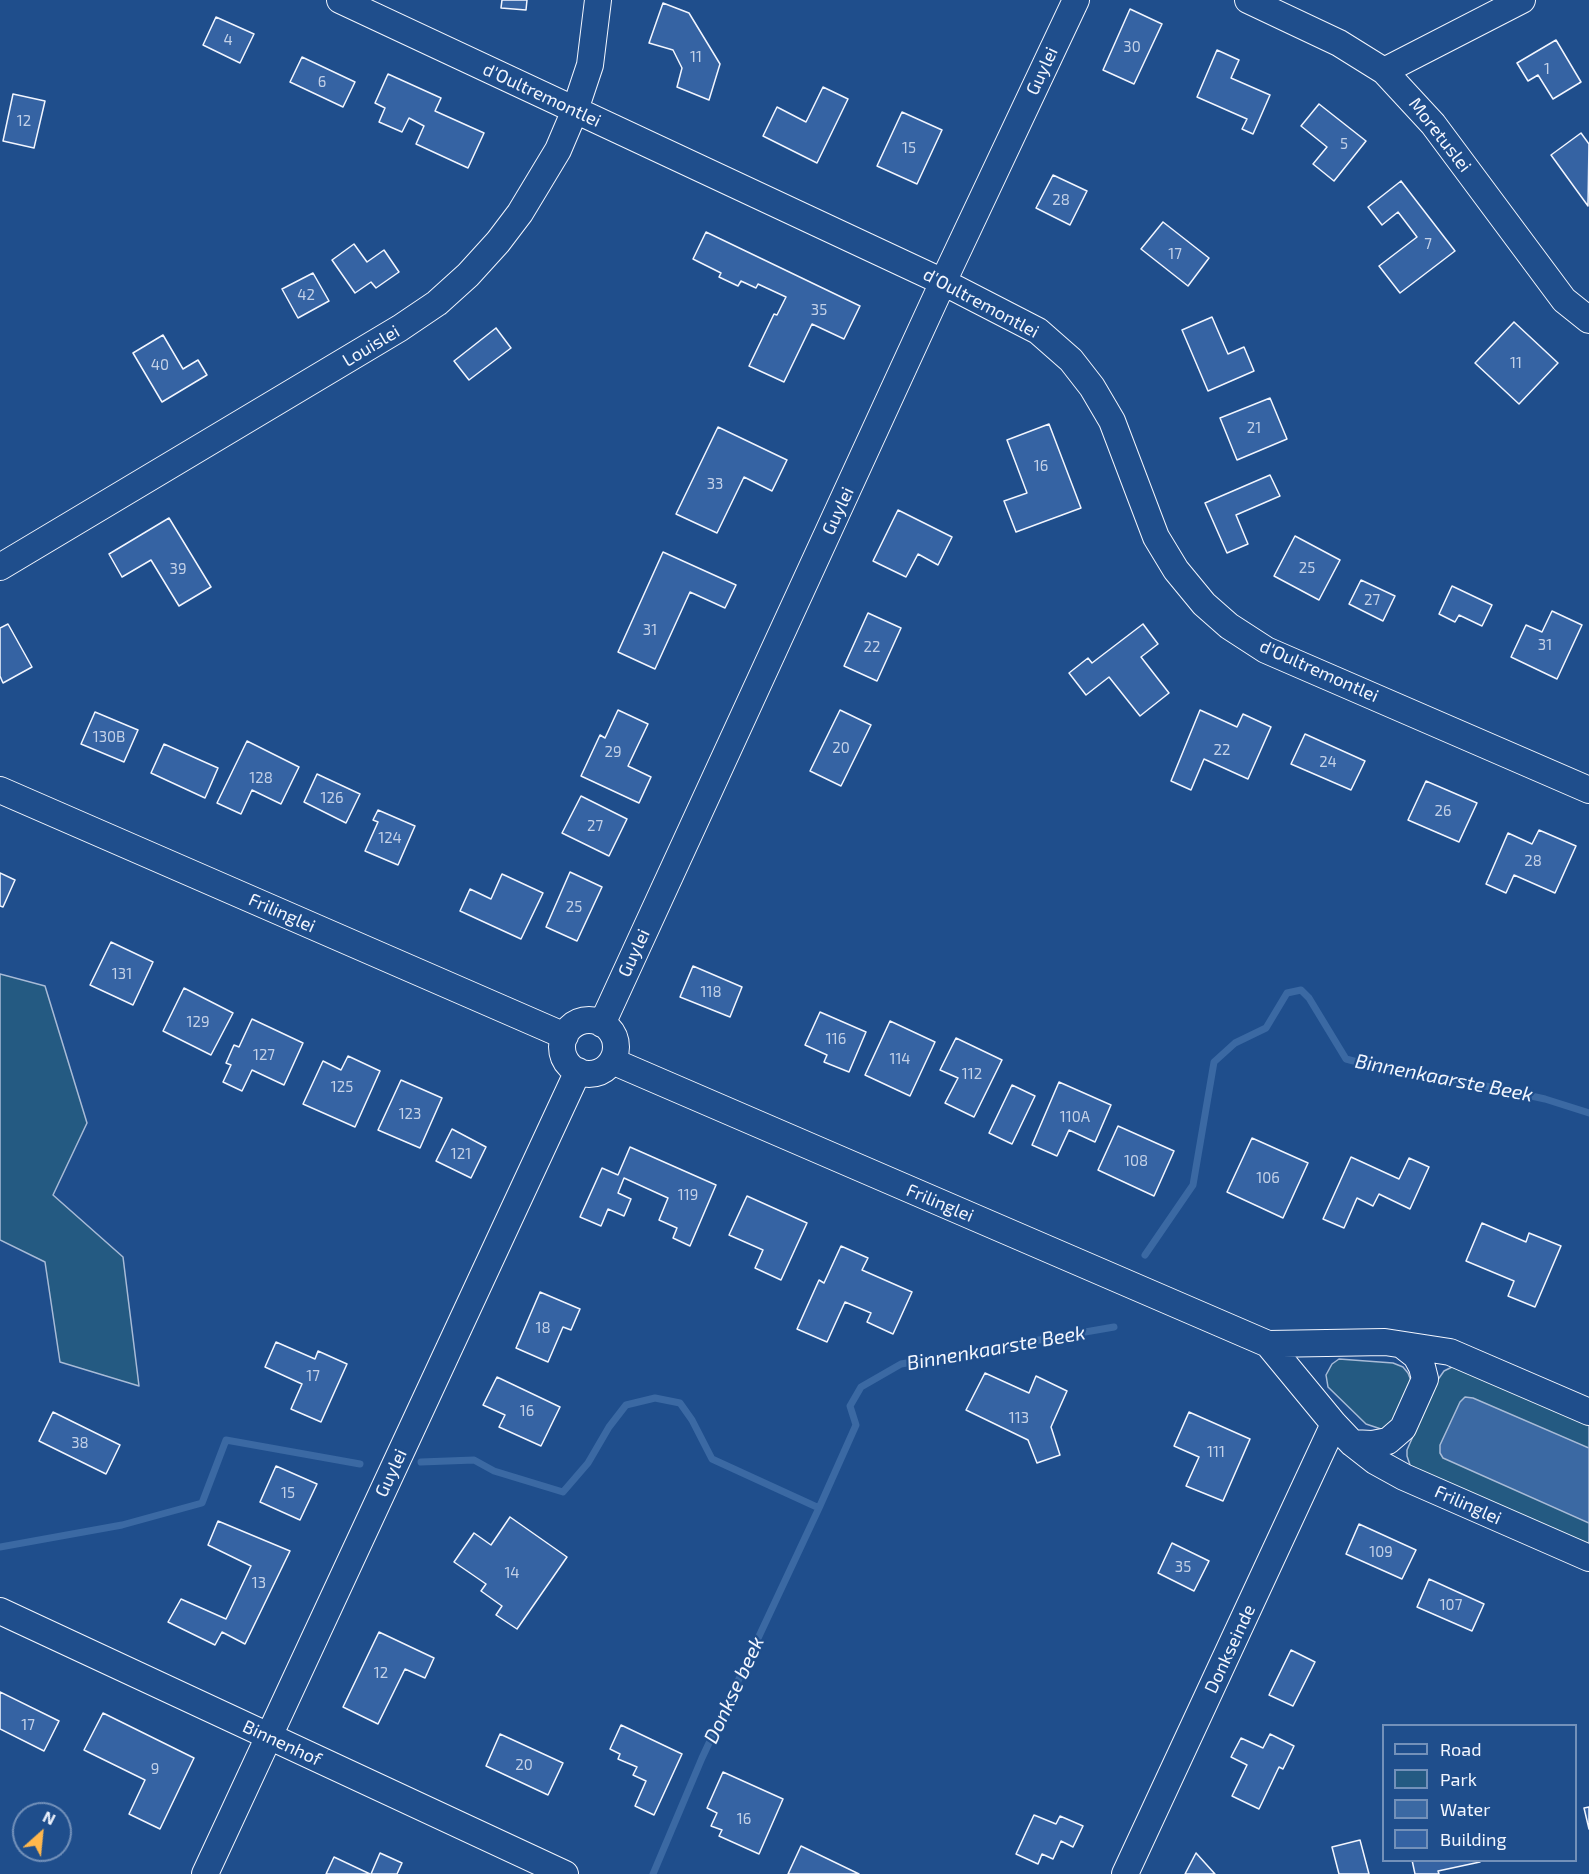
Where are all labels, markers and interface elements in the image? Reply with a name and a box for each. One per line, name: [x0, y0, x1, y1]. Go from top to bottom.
house number: 4: [223, 31, 233, 49]
house number: 30: [1123, 38, 1141, 56]
street label: Guylei: [1022, 44, 1062, 98]
house number: 11: [690, 48, 702, 66]
street label: d'Oultremontlei: [479, 58, 605, 132]
house number: 1: [1544, 60, 1550, 78]
house number: 6: [318, 73, 326, 91]
street label: Moretuslei: [1404, 94, 1476, 176]
house number: 12: [17, 112, 31, 130]
house number: 5: [1340, 135, 1348, 153]
house number: 15: [902, 139, 916, 157]
house number: 28: [1052, 191, 1070, 209]
house number: 7: [1424, 235, 1432, 253]
house number: 17: [1168, 245, 1182, 263]
street label: d'Oultremontlei: [919, 263, 1043, 343]
house number: 42: [297, 286, 315, 304]
house number: 35: [811, 301, 827, 319]
street label: Louislei: [339, 321, 403, 371]
house number: 11: [1510, 354, 1522, 372]
house number: 40: [151, 356, 169, 374]
house number: 21: [1247, 419, 1261, 437]
house number: 16: [1034, 457, 1048, 475]
house number: 33: [707, 475, 723, 493]
street label: Guylei: [818, 484, 858, 538]
house number: 25: [1299, 559, 1315, 577]
house number: 39: [170, 560, 186, 578]
house number: 27: [1364, 591, 1380, 609]
house number: 31: [643, 621, 657, 639]
street label: d'Oultremontlei: [1256, 635, 1382, 707]
house number: 31: [1538, 636, 1552, 654]
house number: 22: [864, 638, 880, 656]
house number: 130B: [93, 728, 125, 746]
house number: 20: [832, 739, 850, 757]
house number: 22: [1214, 741, 1230, 759]
house number: 29: [604, 743, 622, 761]
house number: 24: [1319, 753, 1337, 771]
house number: 128: [249, 769, 273, 787]
house number: 126: [321, 789, 343, 807]
house number: 26: [1434, 802, 1452, 820]
house number: 27: [587, 817, 603, 835]
house number: 124: [378, 829, 402, 847]
house number: 28: [1524, 852, 1542, 870]
street label: Frilinglei: [245, 889, 319, 937]
house number: 25: [566, 898, 582, 916]
street label: Guylei: [614, 926, 654, 980]
house number: 131: [112, 965, 132, 983]
house number: 118: [700, 983, 722, 1001]
house number: 129: [187, 1013, 209, 1031]
house number: 116: [826, 1030, 846, 1048]
house number: 127: [253, 1046, 275, 1064]
water label: Binnenkaarste Beek: [1353, 1049, 1535, 1107]
house number: 114: [889, 1050, 911, 1068]
house number: 112: [962, 1065, 982, 1083]
house number: 125: [331, 1078, 353, 1096]
house number: 123: [399, 1105, 421, 1123]
house number: 110A: [1060, 1108, 1090, 1126]
house number: 121: [451, 1145, 471, 1163]
house number: 108: [1124, 1152, 1148, 1170]
house number: 106: [1256, 1169, 1280, 1187]
street label: Frilinglei: [903, 1179, 977, 1227]
house number: 119: [678, 1186, 698, 1204]
house number: 18: [535, 1319, 551, 1337]
water label: Binnenkaarste Beek: [905, 1320, 1087, 1376]
house number: 17: [306, 1367, 320, 1385]
house number: 16: [520, 1402, 534, 1420]
house number: 113: [1009, 1409, 1029, 1427]
house number: 38: [71, 1434, 89, 1452]
house number: 111: [1207, 1443, 1225, 1461]
street label: Guylei: [371, 1446, 411, 1500]
street label: Frilinglei: [1431, 1481, 1505, 1529]
house number: 15: [281, 1484, 295, 1502]
house number: 109: [1369, 1543, 1393, 1561]
house number: 35: [1175, 1558, 1191, 1576]
house number: 14: [504, 1564, 520, 1582]
house number: 13: [252, 1574, 266, 1592]
house number: 107: [1440, 1596, 1462, 1614]
street label: Donkseinde: [1200, 1601, 1260, 1697]
water label: Donkse beek: [699, 1633, 769, 1747]
house number: 12: [374, 1664, 388, 1682]
street label: Binnenhof: [239, 1715, 325, 1771]
house number: 17: [21, 1716, 35, 1734]
legend: [1382, 1724, 1577, 1862]
text: Road: [1440, 1738, 1481, 1760]
house number: 20: [515, 1756, 533, 1774]
house number: 9: [151, 1760, 159, 1778]
text: Park: [1440, 1768, 1477, 1790]
text: Water: [1440, 1798, 1490, 1820]
north arrow: [12, 1802, 72, 1862]
text: N: [40, 1806, 59, 1828]
house number: 16: [737, 1810, 751, 1828]
text: Building: [1440, 1828, 1507, 1850]

